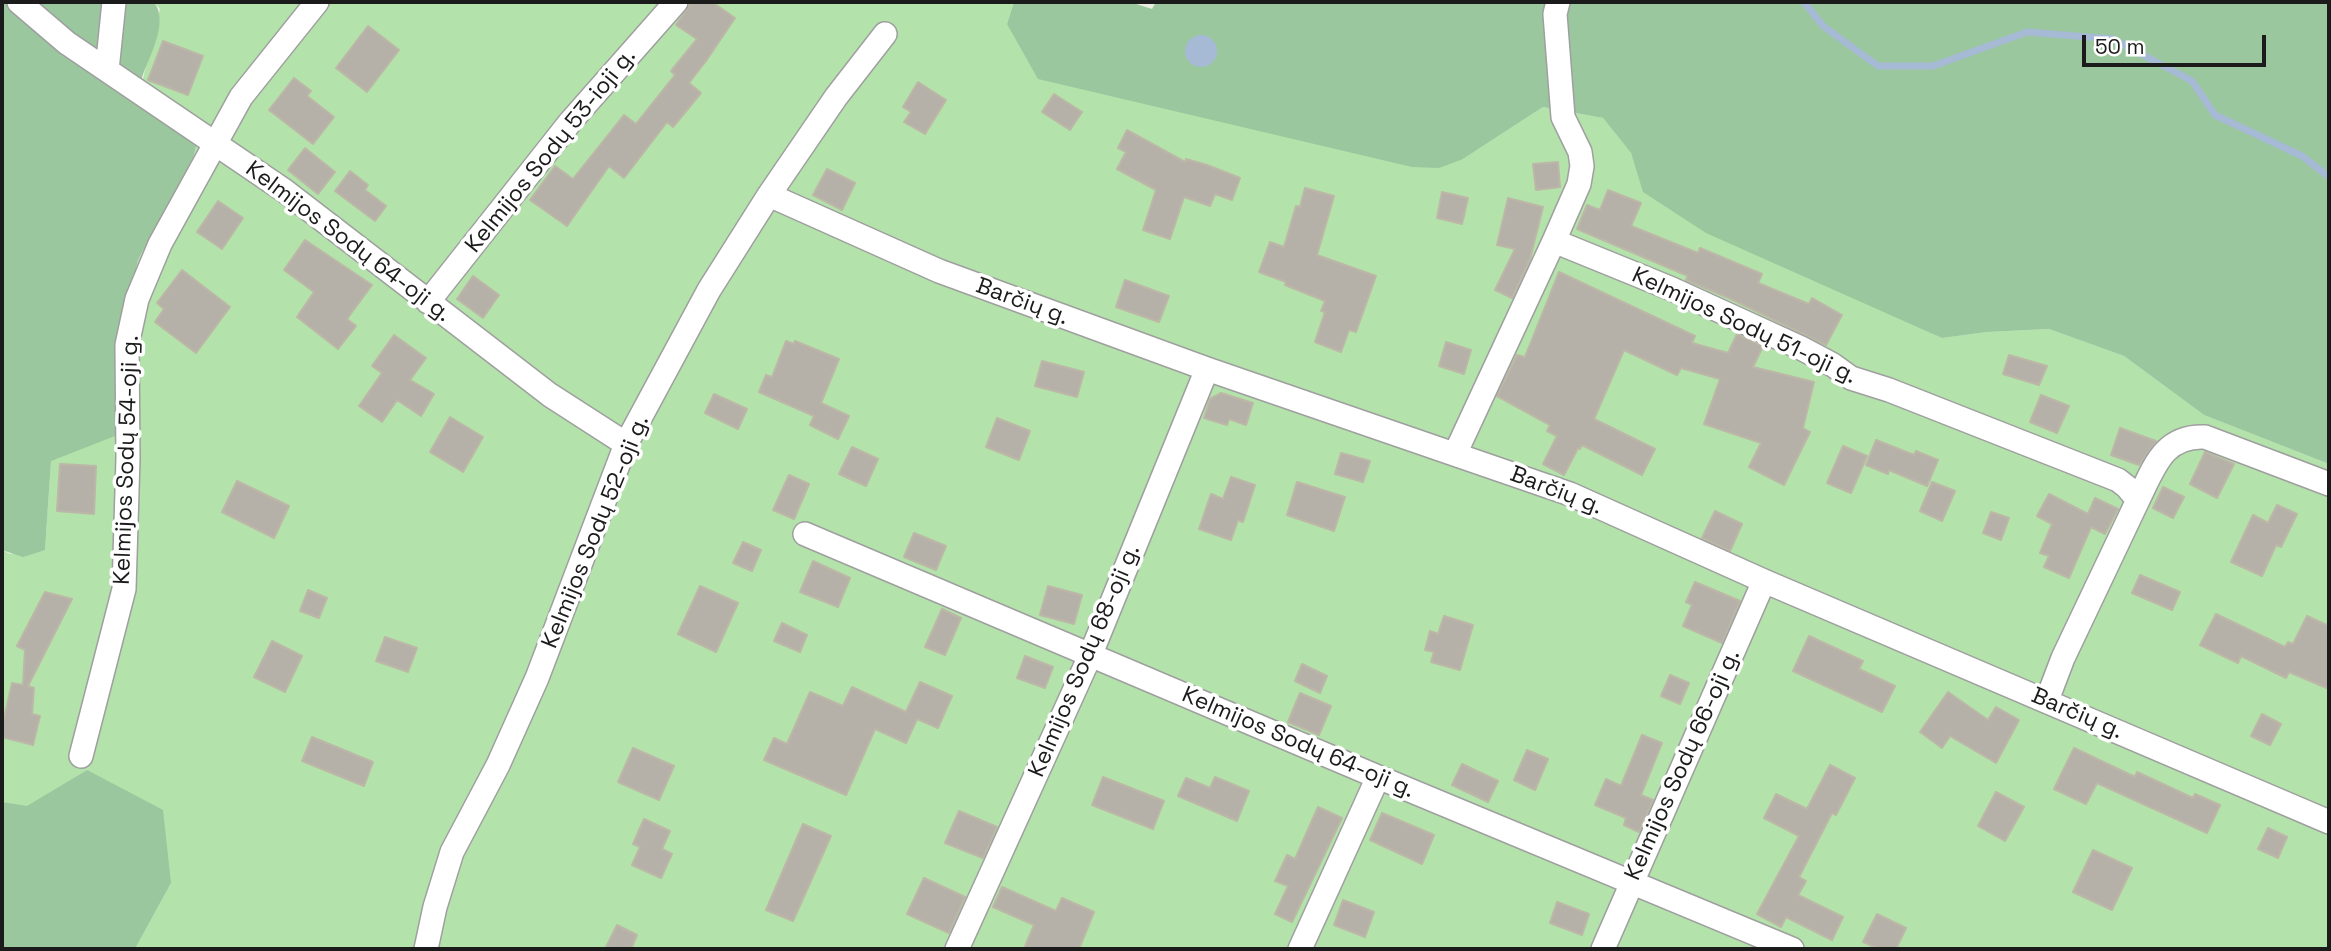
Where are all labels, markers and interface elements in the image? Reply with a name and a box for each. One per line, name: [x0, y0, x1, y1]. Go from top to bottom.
scale bar: [2086, 21, 2270, 65]
text: 50 m: [2095, 33, 2145, 60]
street label: Kelmijos Sodų 53-ioji g.: [460, 43, 642, 259]
street label: Kelmijos Sodų 64-oji g.: [240, 156, 456, 328]
street label: Kelmijos Sodų 51-oji g.: [1627, 262, 1861, 390]
street label: Barčių g.: [972, 273, 1072, 331]
street label: Kelmijos Sodų 54-oji g.: [109, 335, 145, 585]
street label: Kelmijos Sodų 52-oji g.: [537, 411, 655, 653]
street label: Barčių g.: [1506, 461, 1606, 521]
street label: Kelmijos Sodų 68-oji g.: [1023, 540, 1147, 782]
street label: Kelmijos Sodų 66-oji g.: [1620, 645, 1746, 885]
street label: Kelmijos Sodų 64-oji g.: [1177, 681, 1419, 805]
street label: Barčių g.: [2027, 682, 2127, 746]

